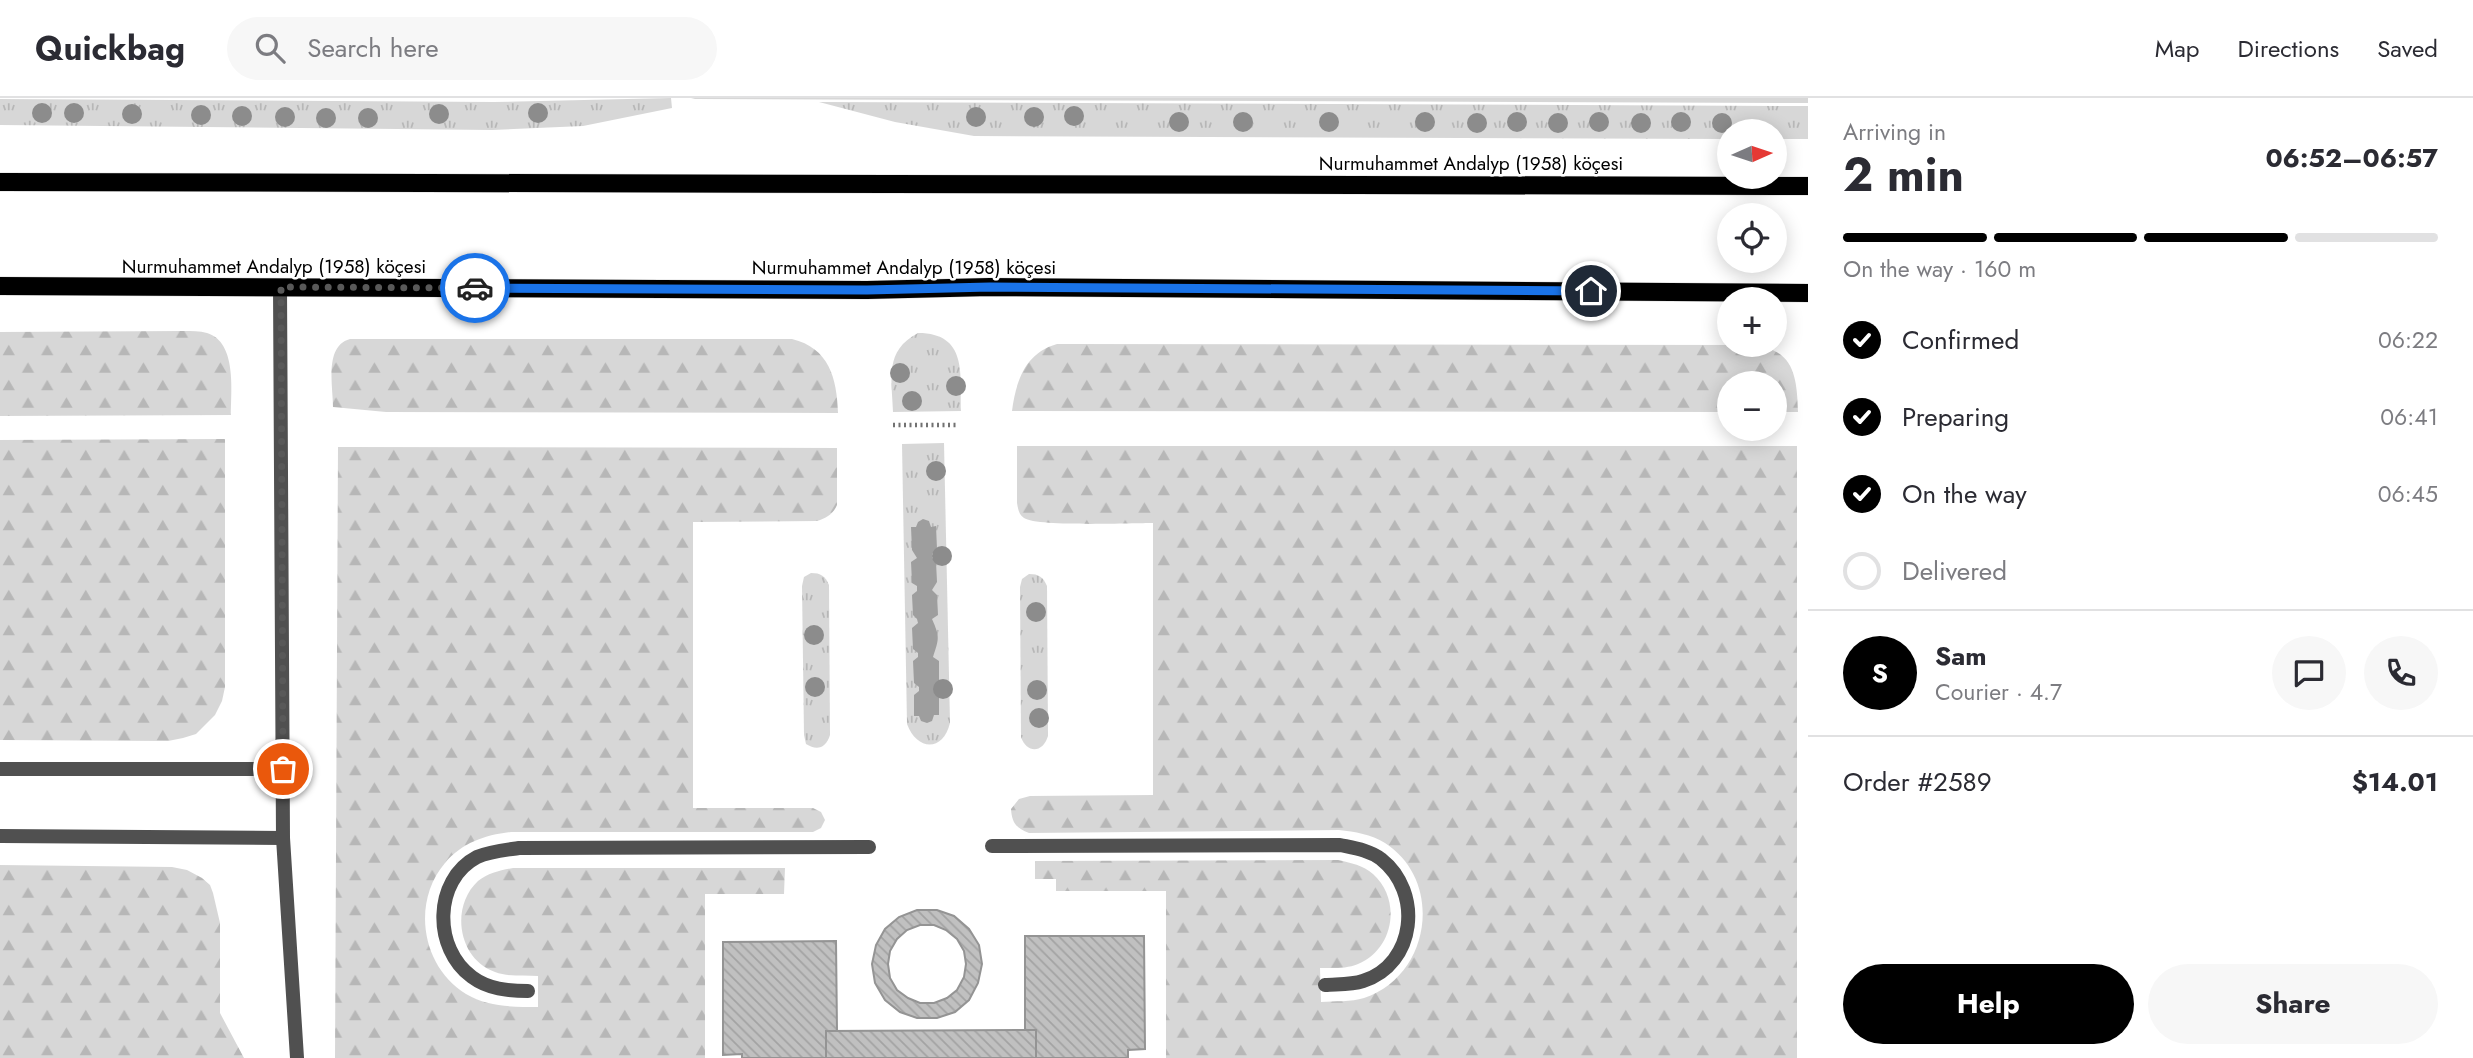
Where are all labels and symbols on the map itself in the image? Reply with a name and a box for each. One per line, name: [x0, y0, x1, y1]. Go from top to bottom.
north arrow: [1717, 119, 1787, 189]
street label: Nurmuhammet Andalyp (1958) köçesi: [1319, 150, 1623, 177]
street label: Nurmuhammet Andalyp (1958) köçesi: [122, 253, 426, 280]
courier: [440, 253, 510, 323]
street label: Nurmuhammet Andalyp (1958) köçesi: [752, 254, 1056, 281]
pin: [1561, 261, 1621, 321]
pin: [253, 739, 313, 799]

